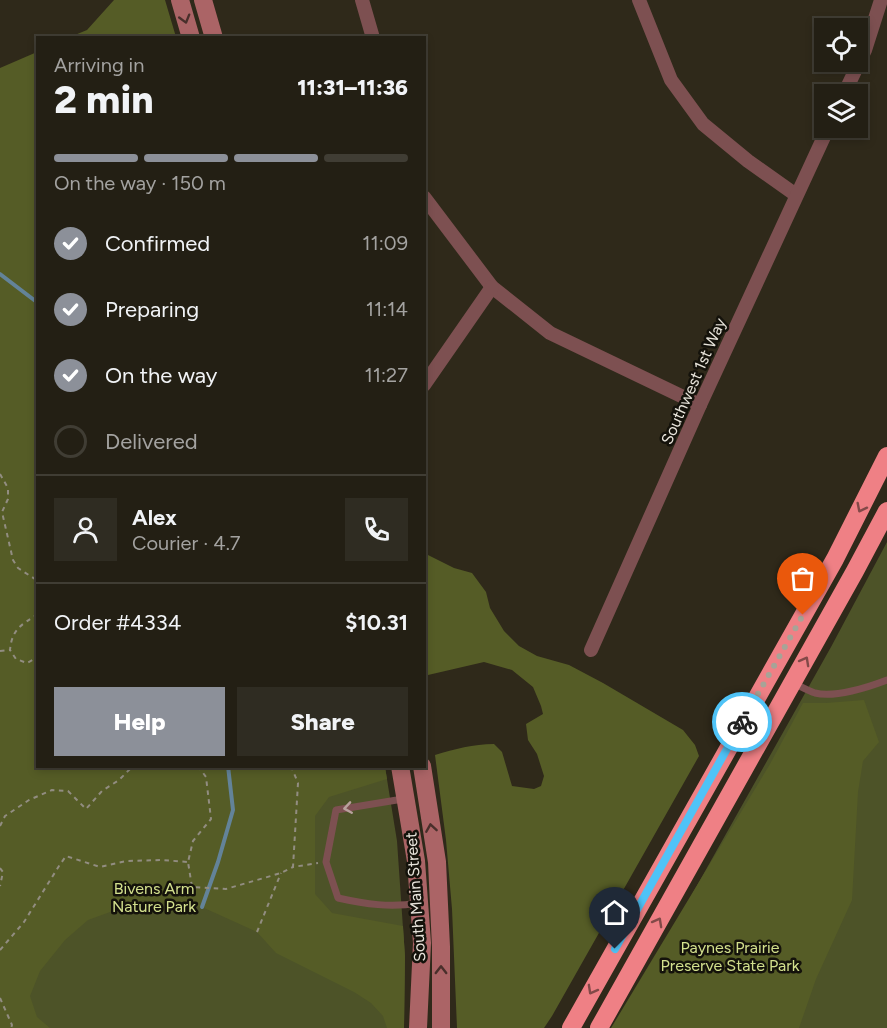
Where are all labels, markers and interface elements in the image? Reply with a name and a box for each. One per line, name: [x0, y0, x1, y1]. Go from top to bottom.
one-way arrow: [178, 13, 190, 24]
map controls: [814, 18, 868, 138]
button: locate: [814, 18, 868, 72]
text: Arriving in: [54, 53, 144, 77]
text: 11:31–11:36: [297, 74, 408, 101]
text: 2 min: [54, 76, 154, 123]
button: layers: [814, 84, 868, 138]
text: On the way · 150 m: [54, 171, 226, 195]
icon: check: [54, 227, 87, 260]
text: Confirmed: [105, 230, 210, 257]
text: 11:09: [362, 231, 408, 255]
icon: check: [54, 293, 87, 326]
text: Preparing: [105, 296, 199, 323]
text: 11:14: [366, 297, 408, 321]
street label: Southwest 1st Way: [657, 314, 730, 447]
icon: check: [54, 359, 87, 392]
text: On the way: [105, 362, 217, 389]
text: 11:27: [365, 363, 408, 387]
text: Delivered: [105, 428, 198, 455]
button: person: [54, 498, 117, 561]
button: phone: [345, 498, 408, 561]
one-way arrow: [857, 502, 869, 513]
text: Alex: [132, 504, 177, 531]
text: Courier · 4.7: [132, 531, 241, 555]
pin: [777, 553, 828, 615]
icon: bag: [786, 562, 819, 595]
text: Order #4334: [54, 609, 181, 636]
text: $10.31: [345, 609, 408, 636]
one-way arrow: [798, 657, 809, 667]
button: Help: [54, 687, 225, 756]
button: Share: [237, 687, 408, 756]
courier: [712, 692, 772, 752]
icon: bike: [726, 706, 759, 739]
one-way arrow: [344, 801, 353, 813]
one-way arrow: [426, 823, 438, 832]
street label: South Main Street: [401, 831, 430, 963]
park label: Bivens Arm Nature Park: [112, 879, 196, 916]
pin: [589, 887, 640, 949]
icon: home: [598, 896, 631, 929]
one-way arrow: [651, 918, 662, 928]
park label: Paynes Prairie Preserve State Park: [661, 938, 800, 975]
one-way arrow: [435, 965, 447, 974]
one-way arrow: [588, 984, 599, 994]

